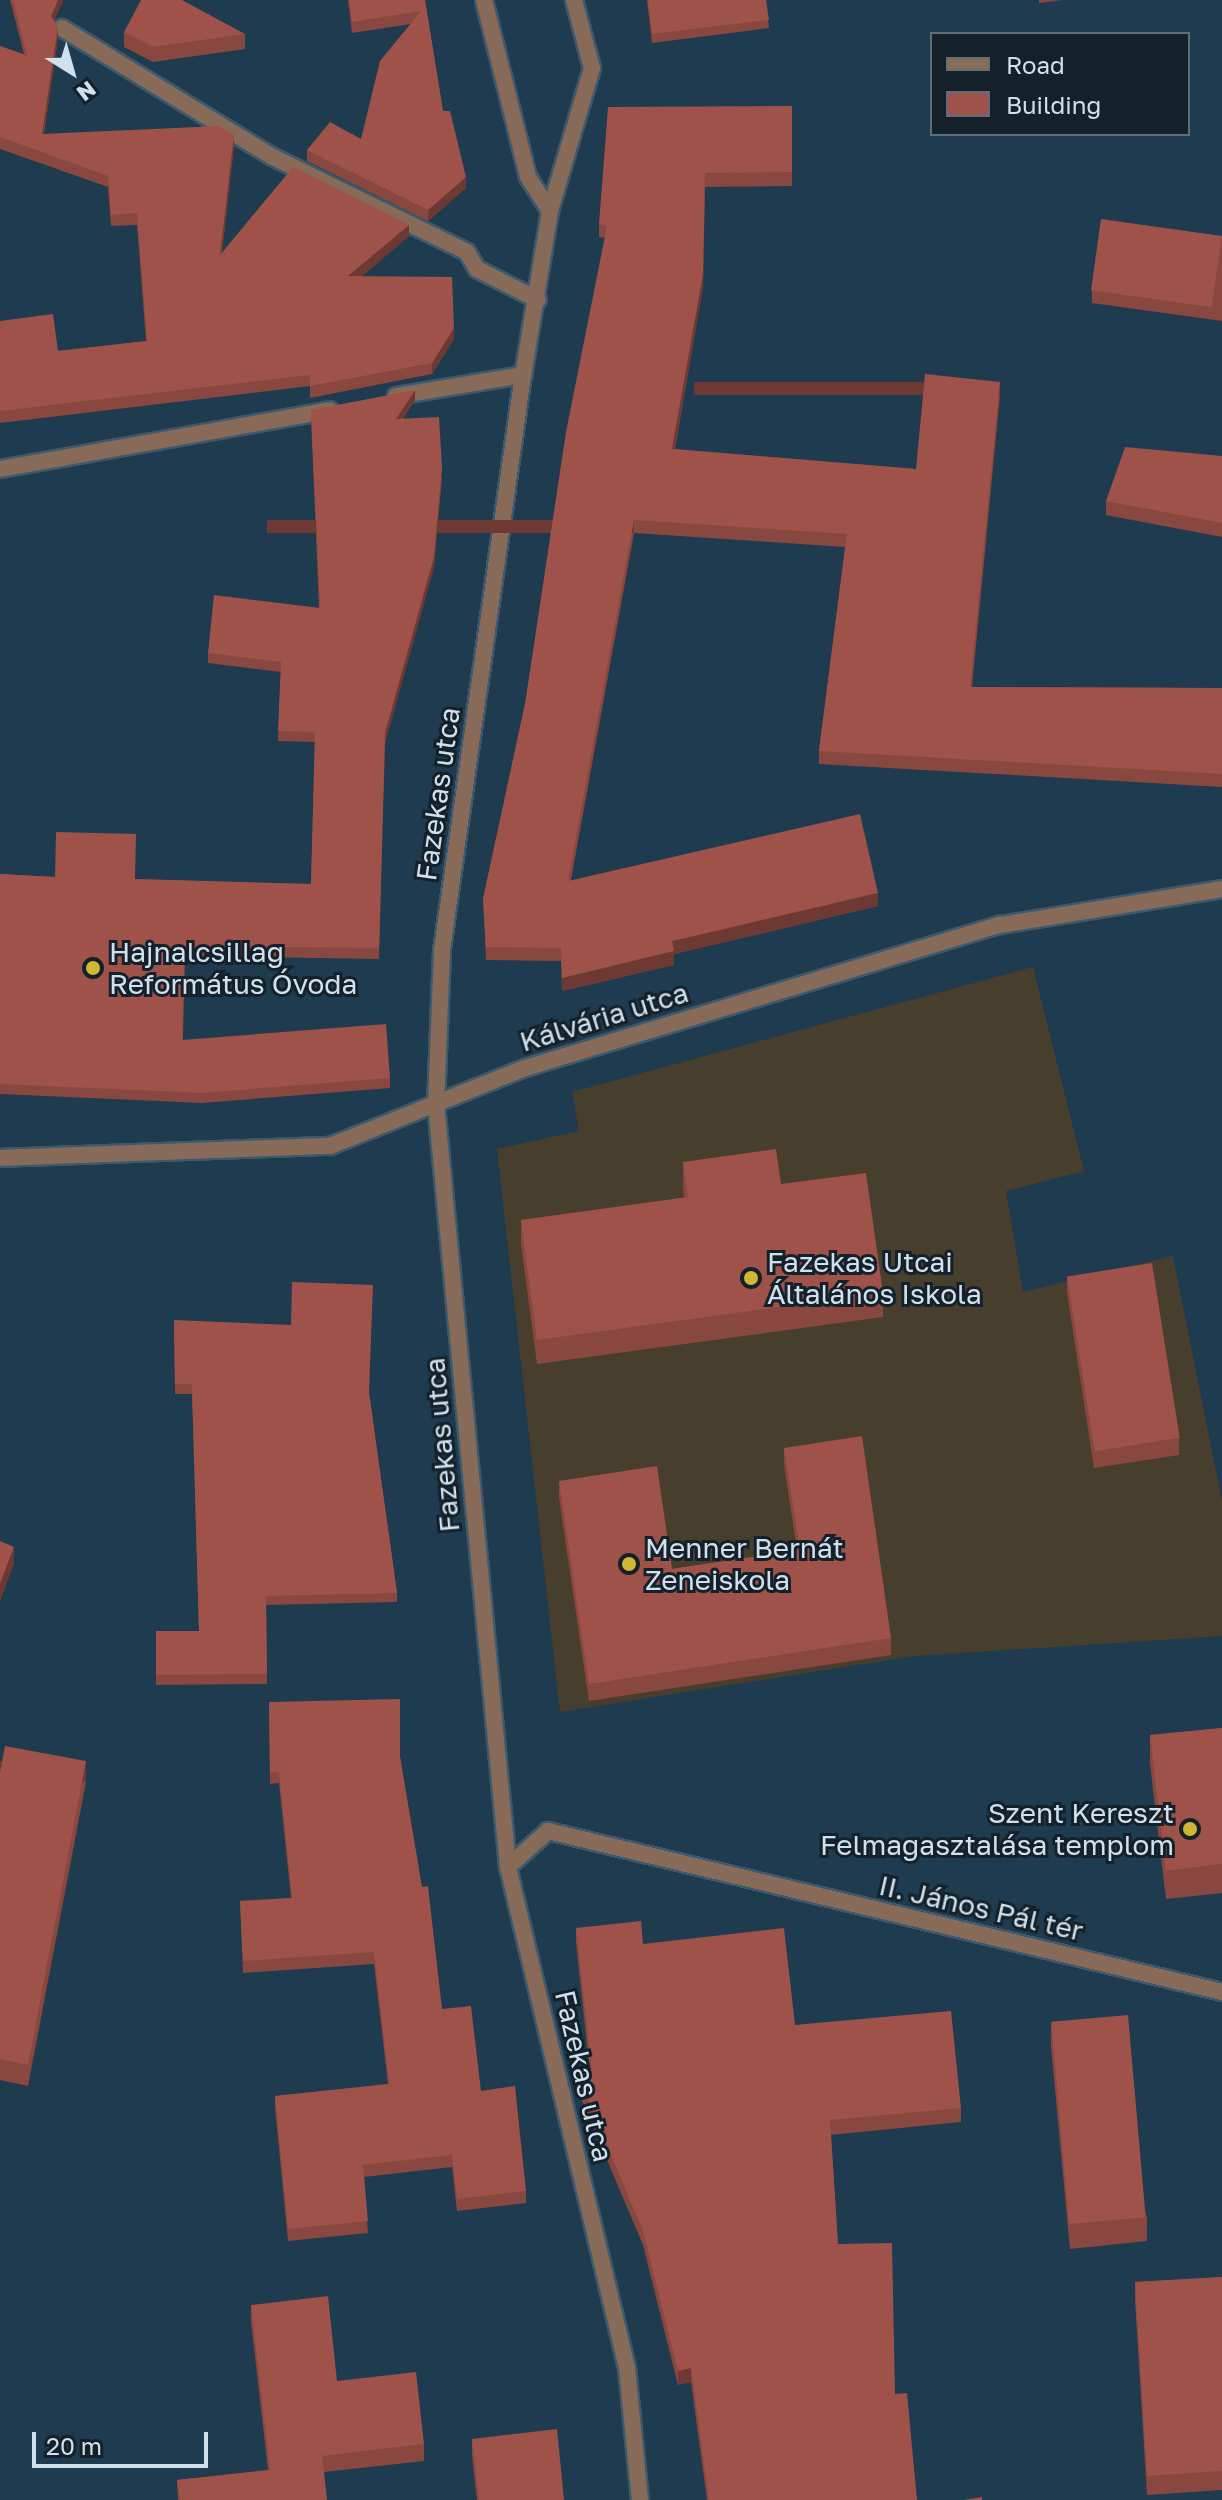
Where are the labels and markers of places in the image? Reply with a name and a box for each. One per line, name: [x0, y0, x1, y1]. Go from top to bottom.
place label: Hajnalcsillag Református Óvoda: [109, 935, 357, 1001]
marker: Hajnalcsillag Református Óvoda: [84, 959, 102, 977]
place label: Fazekas Utcai Általános Iskola: [767, 1245, 982, 1311]
marker: Fazekas Utcai Általános Iskola: [742, 1269, 760, 1287]
place label: Menner Bernát Zeneiskola: [645, 1531, 844, 1597]
marker: Menner Bernát Zeneiskola: [620, 1555, 638, 1573]
place label: Szent Kereszt Felmagasztalása templom: [820, 1796, 1174, 1862]
marker: Szent Kereszt Felmagasztalása templom: [1181, 1820, 1199, 1838]

